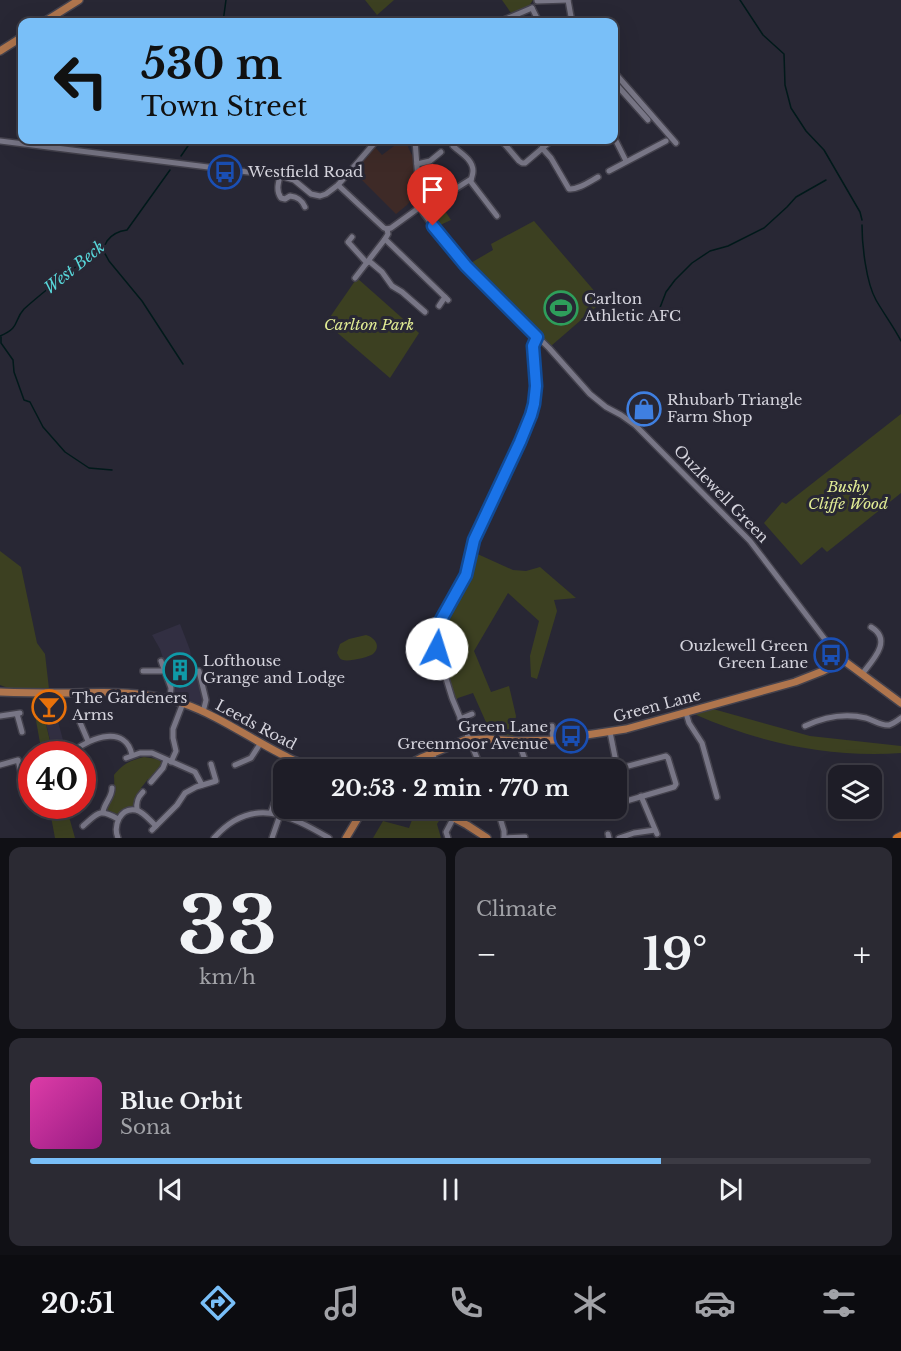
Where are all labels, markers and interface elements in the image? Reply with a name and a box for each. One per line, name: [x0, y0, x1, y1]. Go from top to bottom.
text: 530 m: [141, 38, 282, 90]
icon: left: [42, 42, 120, 120]
text: Town Street: [141, 90, 307, 123]
bus stop icon: Westfield Road: [207, 154, 243, 190]
place label: Westfield Road: [247, 162, 363, 181]
pin: [407, 164, 458, 226]
icon: arrive: [416, 173, 449, 206]
water label: West Beck: [40, 236, 108, 298]
place label: Carlton Athletic AFC: [583, 289, 681, 325]
sports icon: Carlton Athletic AFC: [543, 290, 579, 326]
park label: Carlton Park: [324, 315, 414, 334]
place label: Rhubarb Triangle Farm Shop: [667, 390, 802, 426]
shop icon: Rhubarb Triangle Farm Shop: [626, 391, 662, 427]
street label: Ouzlewell Green: [670, 441, 773, 547]
park label: Bushy Cliffe Wood: [808, 477, 888, 513]
position arrow: [405, 617, 469, 681]
place label: Ouzlewell Green Green Lane: [679, 636, 808, 672]
bus stop icon: Ouzlewell Green Green Lane: [813, 637, 849, 673]
place label: Lofthouse Grange and Lodge: [203, 651, 345, 687]
building icon: Lofthouse Grange and Lodge: [162, 652, 198, 688]
street label: Green Lane: [611, 685, 703, 726]
place label: The Gardeners Arms: [71, 688, 187, 724]
bar icon: The Gardeners Arms: [31, 689, 67, 725]
street label: Leeds Road: [212, 695, 300, 754]
place label: Green Lane Greenmoor Avenue: [397, 717, 548, 753]
bus stop icon: Green Lane Greenmoor Avenue: [553, 718, 589, 754]
speed limit sign: 40: [18, 741, 96, 819]
map controls: [828, 765, 882, 819]
button: layers: [828, 765, 882, 819]
text: 20:53 · 2 min · 770 m: [331, 775, 569, 802]
text: 33: [178, 877, 277, 974]
text: Climate: [476, 897, 557, 921]
text: 19°: [642, 926, 707, 982]
text: −: [476, 934, 497, 975]
text: +: [853, 934, 871, 975]
text: km/h: [199, 965, 256, 989]
text: Blue Orbit: [120, 1088, 242, 1115]
text: Sona: [120, 1115, 171, 1139]
icon: previous: [154, 1173, 187, 1206]
icon: pause: [434, 1173, 467, 1206]
icon: next: [714, 1173, 747, 1206]
icon: directions: [197, 1282, 239, 1324]
icon: music: [321, 1282, 363, 1324]
icon: phone: [445, 1282, 487, 1324]
icon: climate: [569, 1282, 611, 1324]
icon: car: [694, 1282, 736, 1324]
icon: filters: [818, 1282, 860, 1324]
text: 20:51: [41, 1287, 115, 1320]

